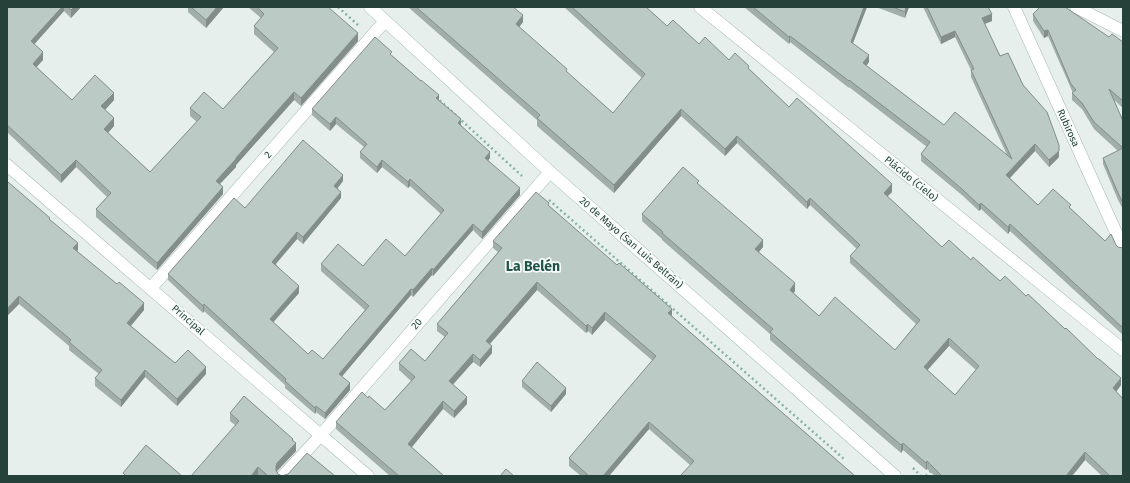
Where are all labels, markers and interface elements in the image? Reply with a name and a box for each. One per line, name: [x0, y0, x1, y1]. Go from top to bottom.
street label: Rubirosa: [1054, 107, 1082, 149]
street label: 2: [262, 149, 274, 161]
street label: Plácido (Cielo): [882, 153, 941, 204]
street label: 20 de Mayo (San Luis Beltrán): [577, 194, 686, 291]
district label: La Belén: [506, 258, 560, 275]
street label: Principal: [169, 302, 207, 338]
street label: 20: [409, 316, 425, 332]

